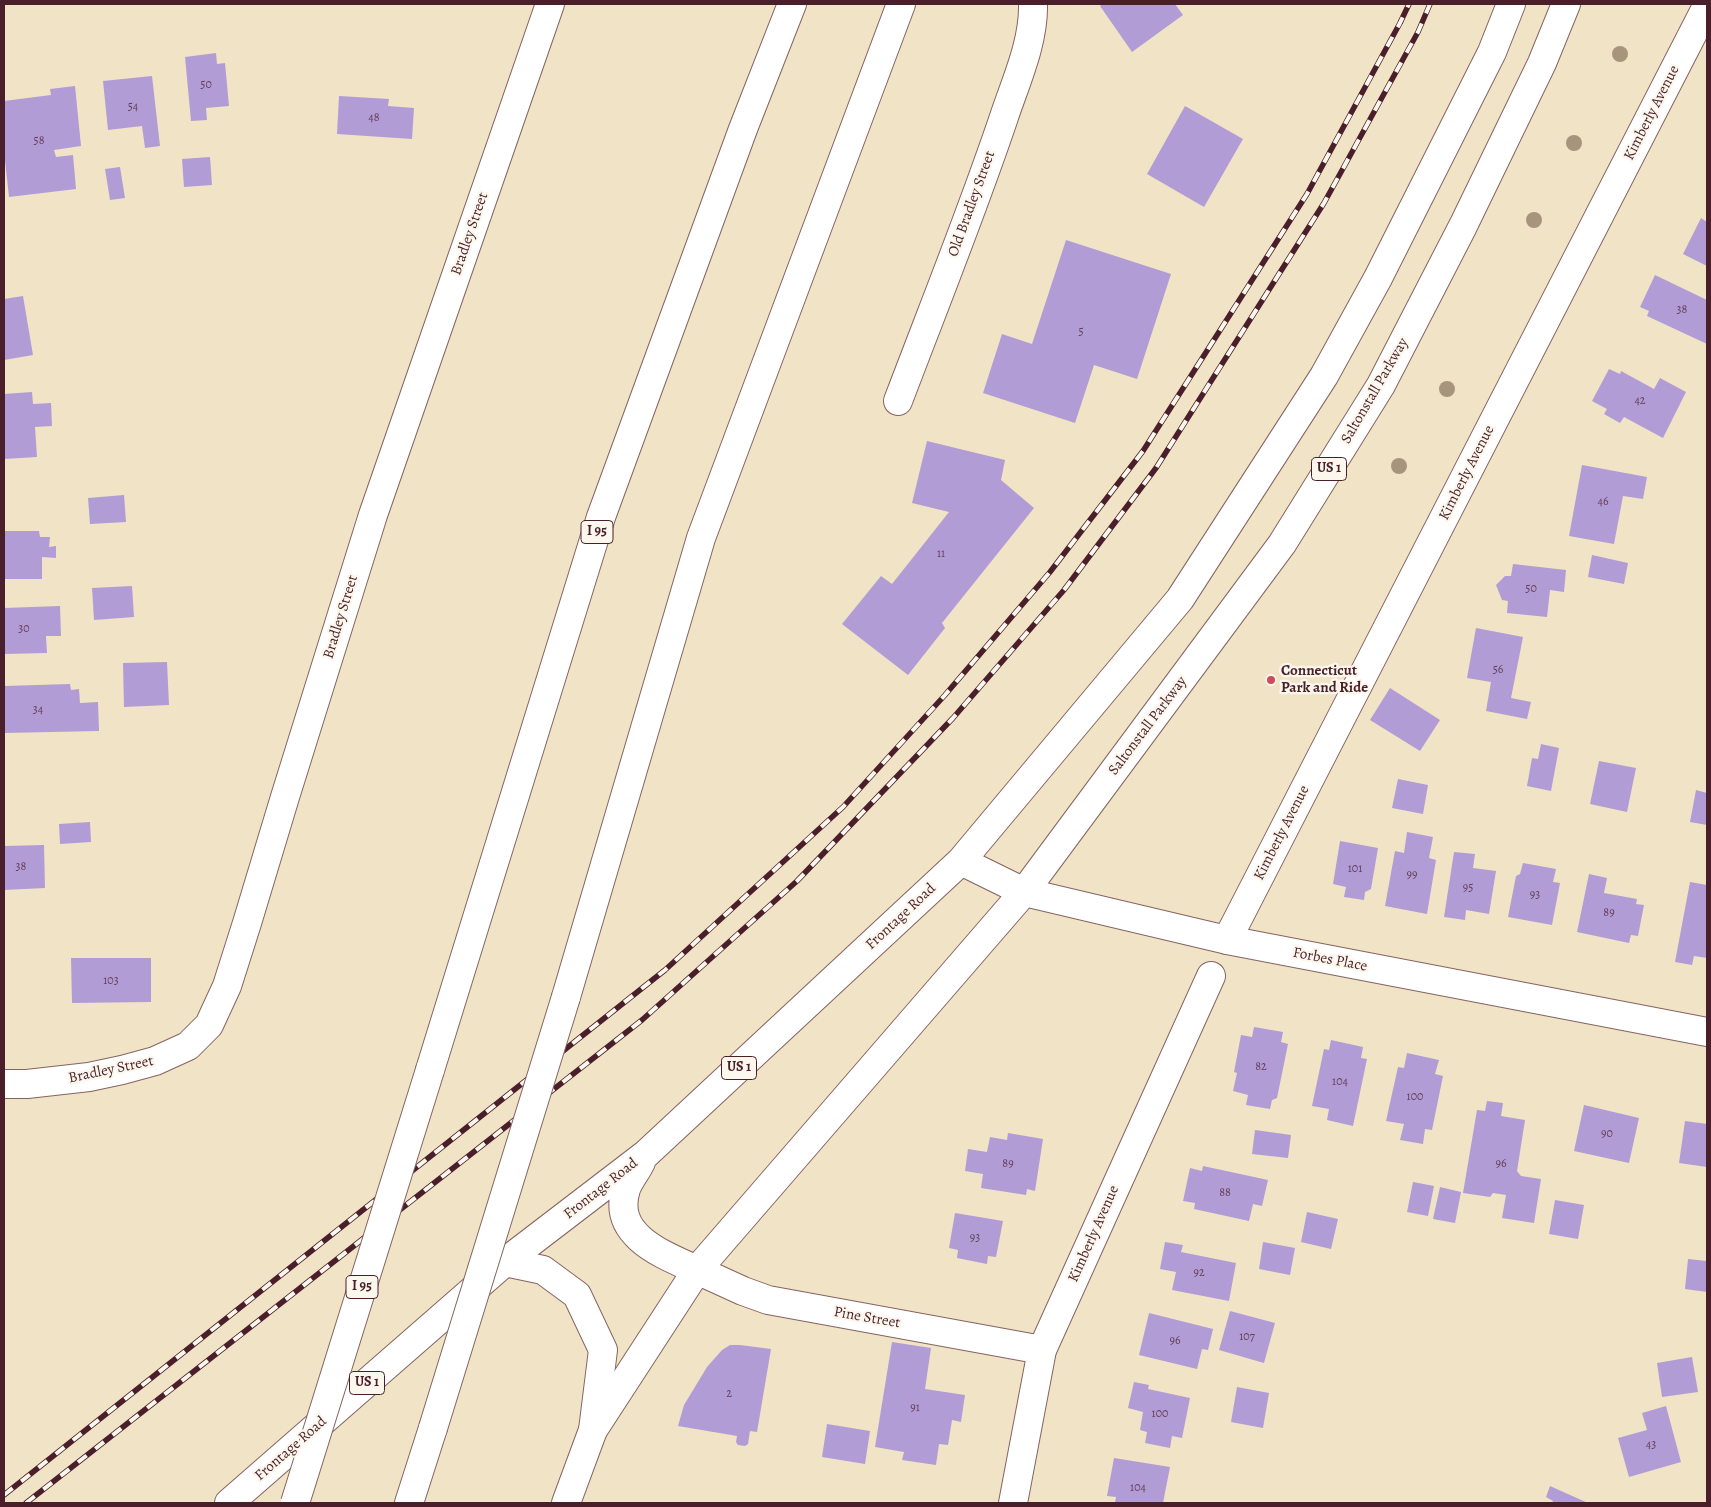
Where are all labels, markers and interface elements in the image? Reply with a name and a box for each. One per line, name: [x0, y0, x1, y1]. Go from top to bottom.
street label: Kimberly Avenue: [1620, 62, 1684, 164]
house number: 50: [200, 78, 212, 92]
house number: 54: [128, 100, 138, 114]
house number: 48: [368, 111, 380, 125]
house number: 58: [34, 134, 44, 148]
street label: Old Bradley Street: [944, 149, 1000, 259]
street label: Bradley Street: [447, 190, 493, 278]
house number: 38: [1677, 303, 1687, 317]
house number: 5: [1078, 325, 1084, 339]
street label: Saltonstall Parkway: [1337, 335, 1413, 447]
house number: 42: [1634, 394, 1646, 408]
street label: Kimberly Avenue: [1435, 422, 1499, 524]
road number: US 1: [1312, 458, 1346, 480]
house number: 46: [1598, 495, 1608, 509]
road number: I 95: [581, 520, 613, 544]
house number: 11: [937, 547, 945, 561]
street label: Bradley Street: [320, 573, 362, 661]
house number: 50: [1525, 582, 1537, 596]
house number: 30: [18, 622, 30, 636]
place label: Connecticut Park and Ride: [1281, 662, 1368, 697]
house number: 56: [1493, 663, 1503, 677]
street label: Saltonstall Parkway: [1105, 673, 1191, 779]
marker: Connecticut Park and Ride: [1265, 674, 1277, 686]
house number: 34: [33, 703, 43, 717]
street label: Kimberly Avenue: [1250, 782, 1314, 884]
house number: 38: [16, 860, 26, 874]
house number: 101: [1348, 862, 1362, 876]
house number: 99: [1407, 868, 1417, 882]
street label: Frontage Road: [862, 880, 940, 954]
house number: 95: [1463, 881, 1473, 895]
house number: 93: [1530, 888, 1540, 902]
house number: 89: [1603, 906, 1615, 920]
street label: Forbes Place: [1291, 944, 1369, 976]
house number: 103: [103, 974, 119, 988]
street label: Bradley Street: [67, 1052, 155, 1088]
road number: US 1: [722, 1056, 756, 1080]
house number: 82: [1255, 1060, 1267, 1074]
house number: 104: [1332, 1075, 1348, 1089]
house number: 100: [1407, 1090, 1423, 1104]
house number: 90: [1601, 1127, 1613, 1141]
street label: Frontage Road: [560, 1154, 642, 1224]
house number: 89: [1002, 1157, 1014, 1171]
house number: 96: [1495, 1157, 1507, 1171]
street label: Kimberly Avenue: [1065, 1183, 1123, 1285]
house number: 88: [1219, 1186, 1231, 1200]
house number: 93: [970, 1231, 980, 1245]
house number: 92: [1193, 1266, 1205, 1280]
road number: I 95: [346, 1275, 378, 1298]
street label: Pine Street: [832, 1303, 902, 1333]
house number: 107: [1239, 1330, 1255, 1344]
house number: 96: [1169, 1334, 1181, 1348]
road number: US 1: [350, 1372, 384, 1395]
house number: 2: [726, 1387, 732, 1401]
house number: 91: [910, 1401, 920, 1415]
house number: 100: [1152, 1407, 1168, 1421]
street label: Frontage Road: [251, 1413, 331, 1485]
house number: 43: [1646, 1438, 1656, 1452]
house number: 104: [1130, 1481, 1146, 1495]

